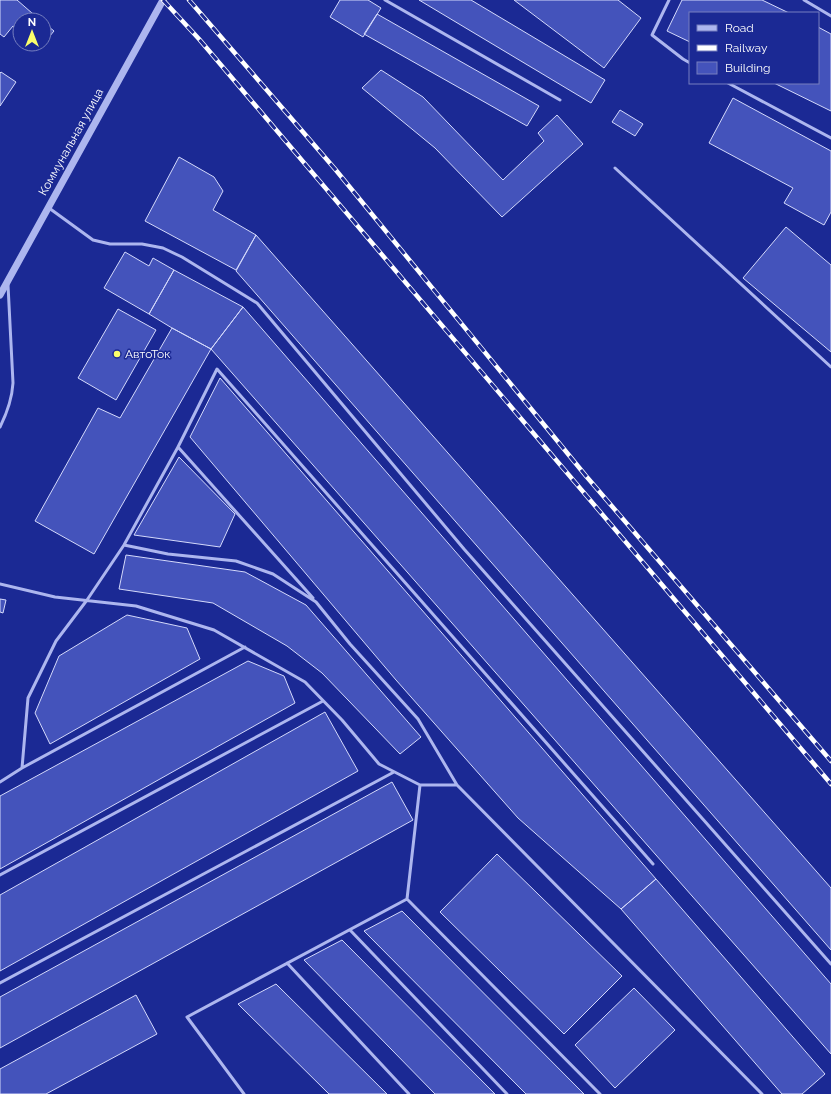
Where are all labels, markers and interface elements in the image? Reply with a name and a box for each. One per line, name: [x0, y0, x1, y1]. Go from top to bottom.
north arrow: [12, 12, 52, 52]
legend: [689, 12, 819, 84]
text: N: [28, 16, 36, 29]
text: Road: [725, 21, 754, 35]
text: Railway: [725, 41, 768, 55]
text: Building: [725, 61, 771, 75]
street label: Коммунальная улица: [36, 86, 106, 198]
place label: АвтоТок: [125, 347, 170, 361]
marker: АвтоТок: [112, 349, 122, 359]

